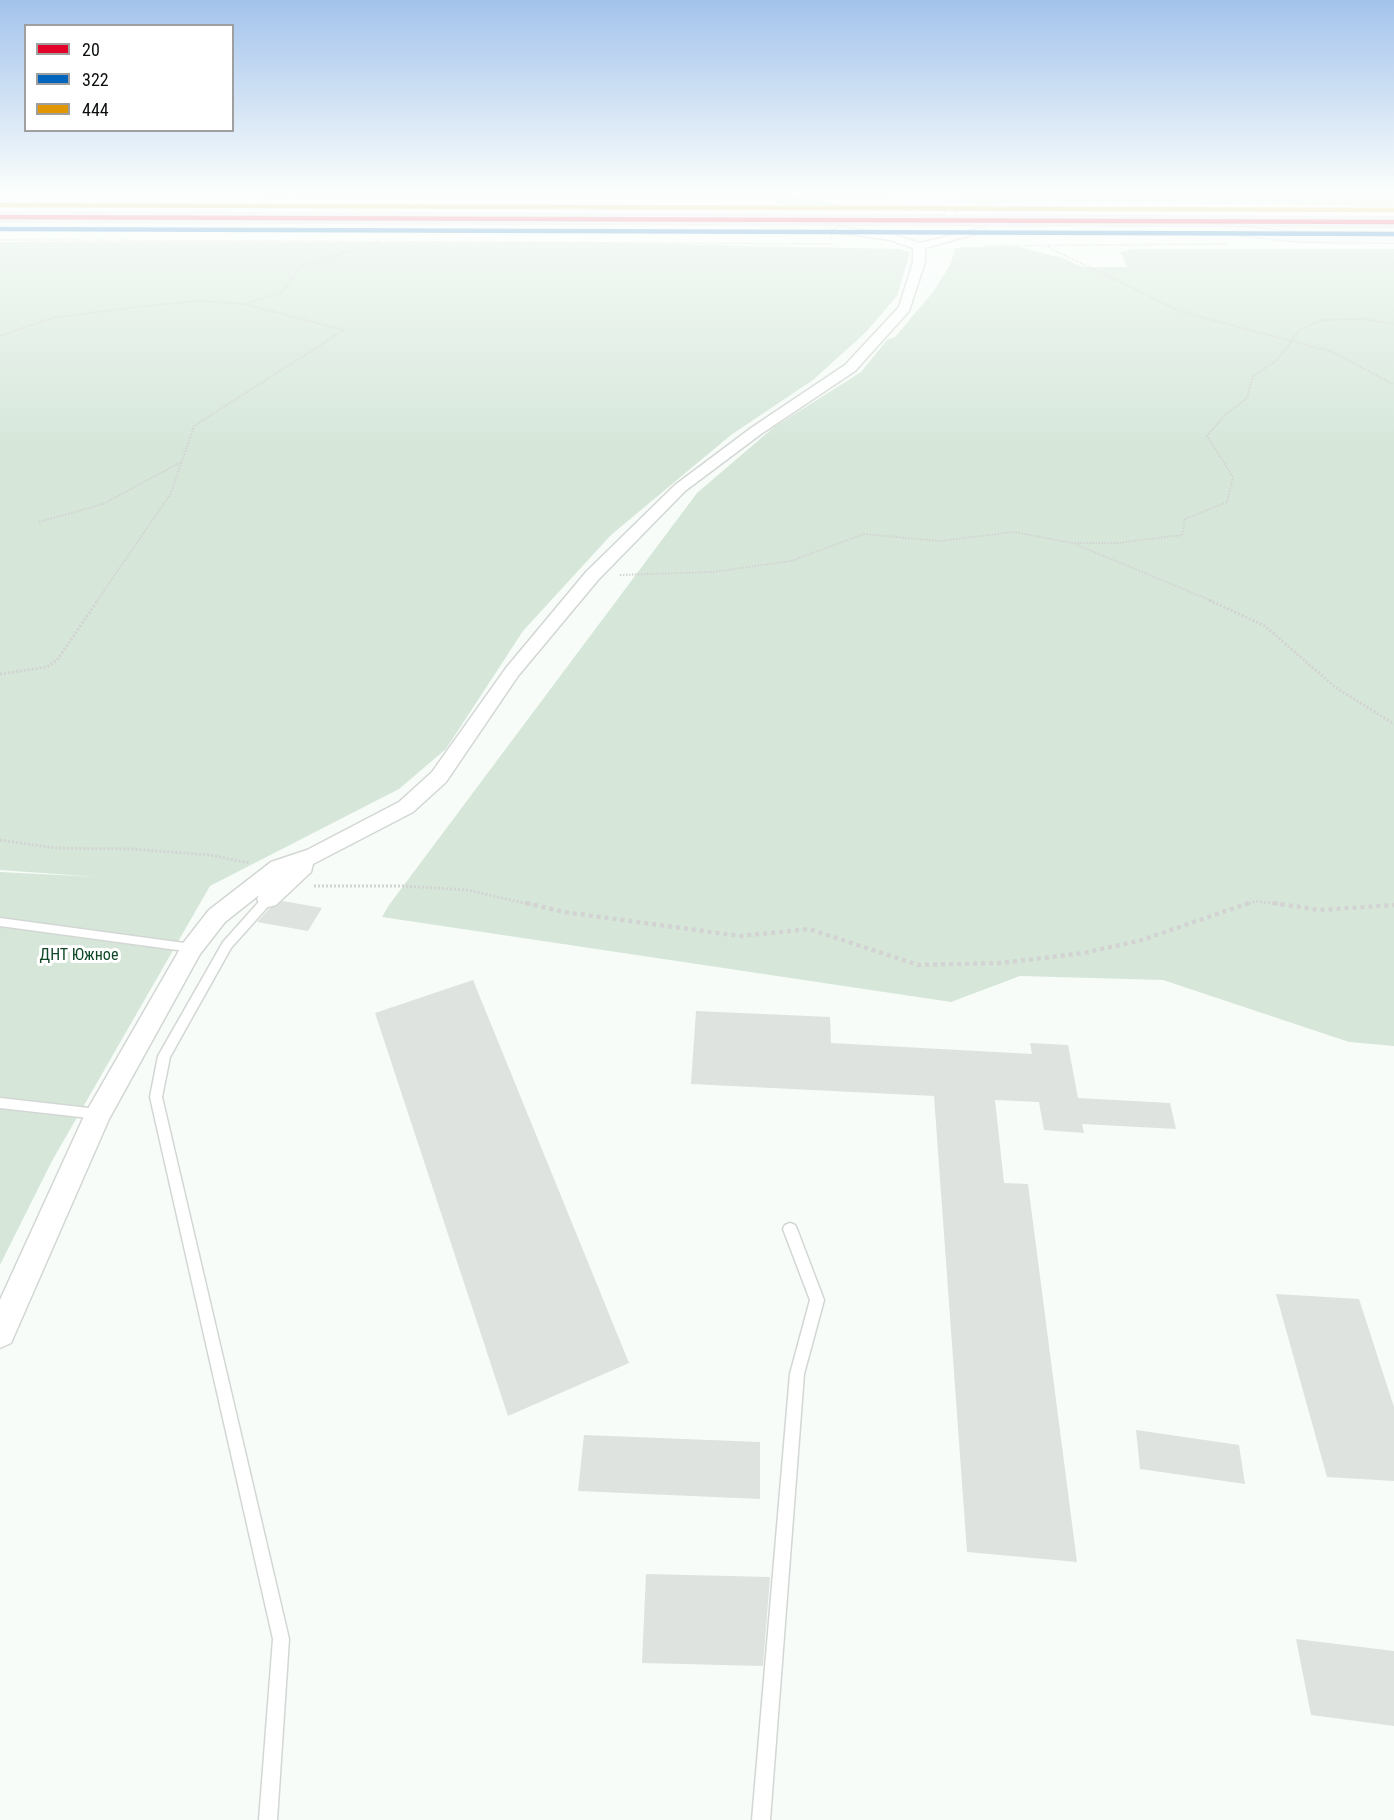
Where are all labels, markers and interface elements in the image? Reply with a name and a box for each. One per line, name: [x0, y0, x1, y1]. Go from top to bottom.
legend: [24, 24, 234, 132]
text: 20: [82, 39, 100, 60]
text: 322: [82, 69, 109, 90]
text: 444: [82, 99, 109, 120]
park label: ДНТ Южное: [40, 946, 118, 966]

